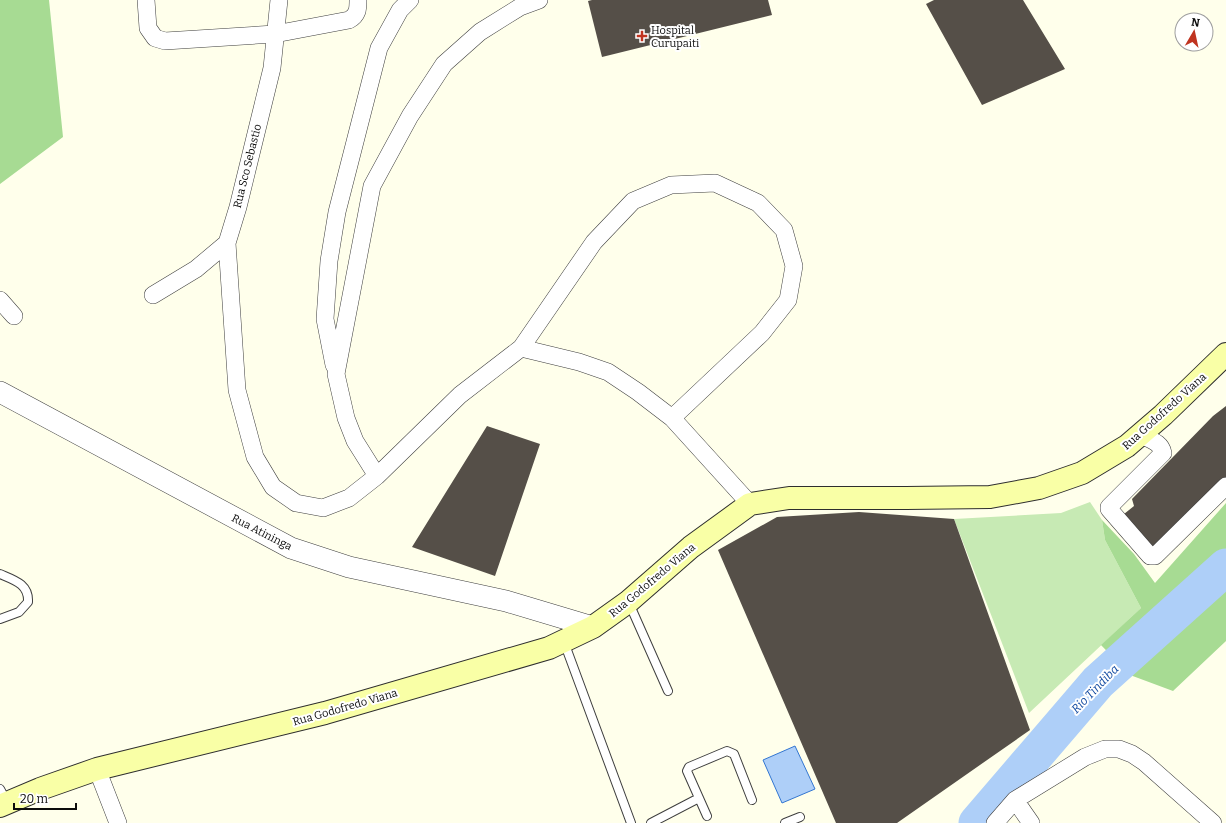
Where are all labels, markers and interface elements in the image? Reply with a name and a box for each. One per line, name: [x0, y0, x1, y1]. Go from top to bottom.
north arrow: [1174, 12, 1214, 52]
text: N: [1190, 16, 1201, 30]
place label: Hospital Curupaiti: [651, 24, 700, 50]
marker: Hospital Curupaiti: [636, 30, 648, 42]
street label: Rua Sco Sebastio: [231, 123, 264, 210]
street label: Rua Godofredo Viana: [1120, 370, 1209, 452]
street label: Rua Atininga: [229, 512, 294, 553]
street label: Rua Godofredo Viana: [607, 541, 698, 620]
water label: Rio Tindiba: [1069, 662, 1121, 716]
street label: Rua Godofredo Viana: [291, 686, 399, 729]
scale bar: [14, 785, 76, 811]
text: 20 m: [20, 792, 49, 806]

